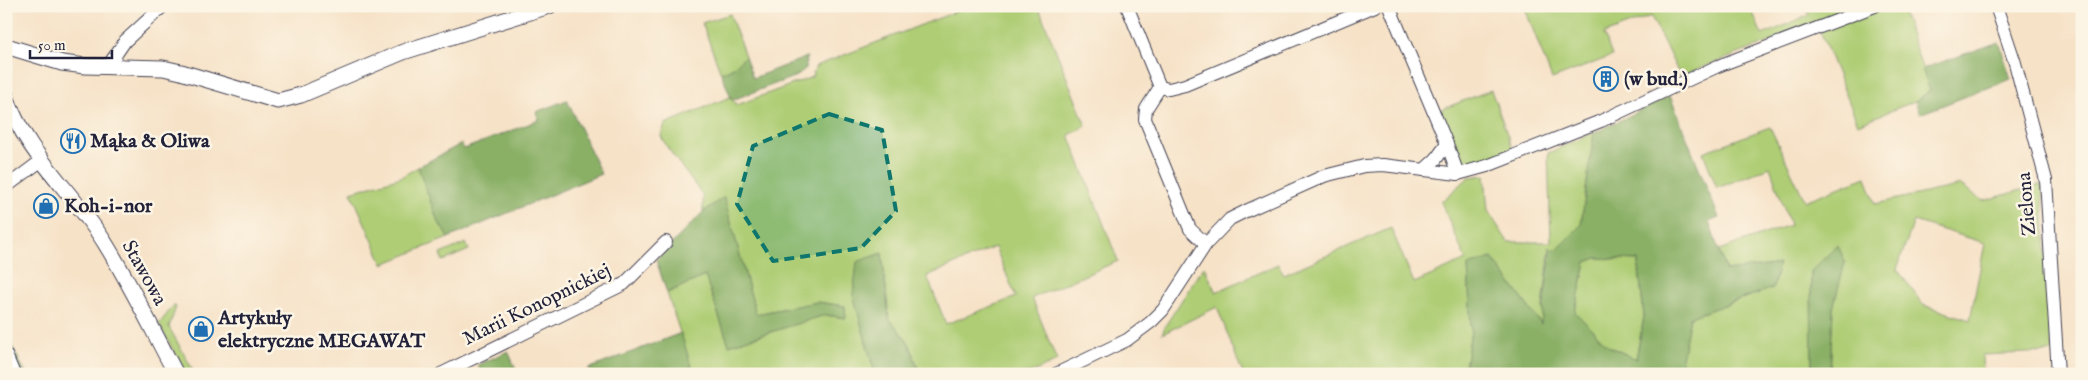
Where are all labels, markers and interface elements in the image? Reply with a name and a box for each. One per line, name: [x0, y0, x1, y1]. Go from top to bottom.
scale bar: [30, 28, 112, 60]
text: 50 m: [38, 36, 66, 55]
building icon: (w bud.): [1593, 66, 1619, 92]
place label: (w bud.): [1624, 67, 1688, 92]
restaurant icon: Mąka & Oliwa: [60, 128, 86, 154]
place label: Mąka & Oliwa: [90, 129, 210, 154]
street label: Zielona: [2012, 171, 2042, 237]
shop icon: Koh-i-nor: [33, 193, 59, 219]
place label: Koh-i-nor: [64, 194, 153, 219]
street label: Stawowa: [116, 236, 172, 310]
street label: Marii Konopnickiej: [459, 258, 615, 352]
place label: Artykuły elektryczne MEGAWAT: [217, 306, 426, 354]
shop icon: Artykuły elektryczne MEGAWAT: [188, 316, 214, 342]

